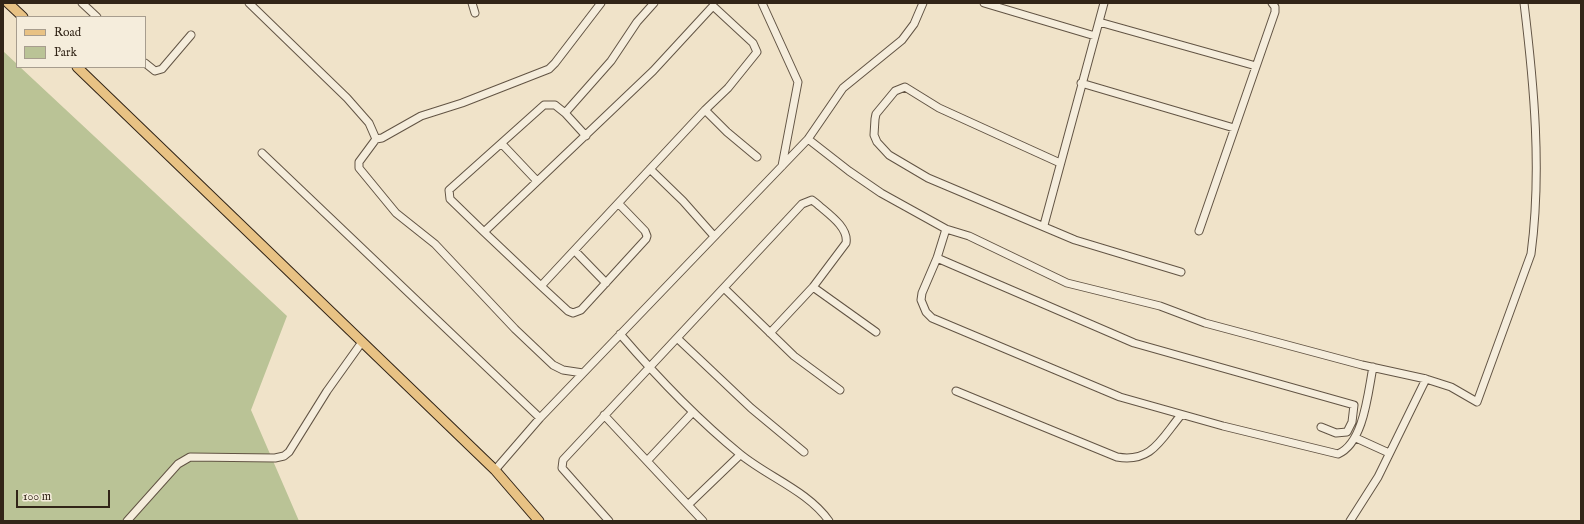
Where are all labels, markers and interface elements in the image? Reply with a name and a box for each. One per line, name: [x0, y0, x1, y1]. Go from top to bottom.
legend: [16, 16, 146, 68]
text: Road: [54, 25, 81, 40]
text: Park: [54, 45, 77, 60]
scale bar: [18, 482, 112, 508]
text: 100 m: [23, 489, 51, 504]

